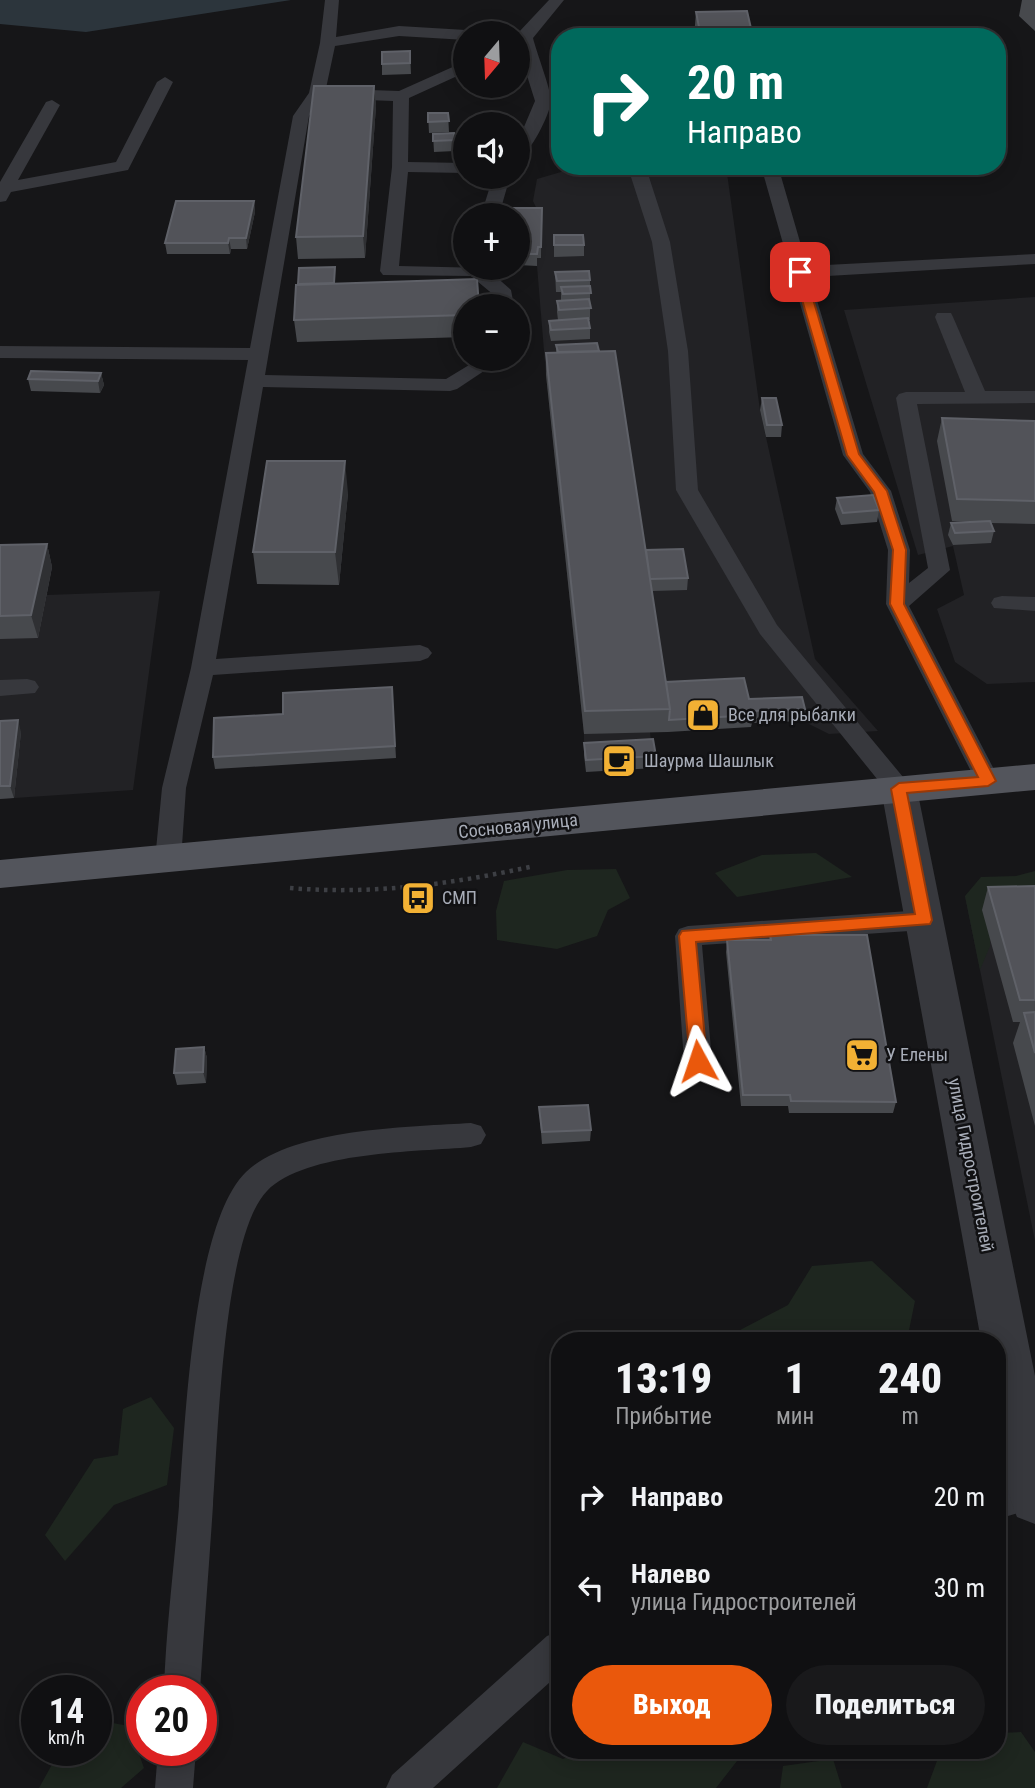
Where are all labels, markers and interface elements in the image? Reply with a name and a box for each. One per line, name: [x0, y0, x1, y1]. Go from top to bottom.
north arrow: [453, 21, 530, 98]
map controls: [453, 21, 530, 371]
text: 20 m: [687, 54, 784, 111]
icon: right: [572, 56, 663, 147]
button: sound: [453, 112, 530, 189]
text: Направо: [687, 113, 802, 151]
button: +: [453, 203, 530, 280]
pin: [770, 242, 830, 302]
icon: arrive: [781, 253, 819, 291]
button: −: [453, 294, 530, 371]
shop icon: Все для рыбалки: [684, 696, 722, 734]
place label: Все для рыбалки: [728, 704, 856, 725]
cafe icon: Шаурма Шашлык: [600, 742, 638, 780]
place label: Шаурма Шашлык: [644, 750, 774, 771]
street label: Сосновая улица: [457, 809, 579, 842]
bus stop icon: СМП: [399, 879, 437, 917]
place label: СМП: [442, 887, 477, 908]
position arrow: [661, 1024, 735, 1098]
supermarket icon: У Елены: [843, 1036, 881, 1074]
place label: У Елены: [886, 1044, 948, 1065]
street label: улица Гидростроителей: [944, 1076, 999, 1254]
text: 13:19: [615, 1354, 712, 1403]
text: 1: [784, 1354, 806, 1403]
text: 240: [878, 1354, 942, 1403]
text: Прибытие: [615, 1403, 712, 1430]
text: мин: [776, 1403, 814, 1430]
text: m: [901, 1403, 919, 1430]
icon: right: [572, 1478, 610, 1516]
text: Направо: [631, 1482, 723, 1512]
text: 20 m: [934, 1482, 985, 1512]
text: Налево: [631, 1559, 711, 1589]
icon: left: [572, 1569, 610, 1607]
text: 30 m: [934, 1573, 985, 1603]
text: улица Гидростроителей: [631, 1589, 857, 1616]
button: Выход: [572, 1665, 772, 1745]
button: Поделиться: [786, 1665, 985, 1745]
speed limit sign: 20: [126, 1675, 217, 1766]
text: 14: [49, 1691, 84, 1732]
text: km/h: [48, 1727, 85, 1748]

